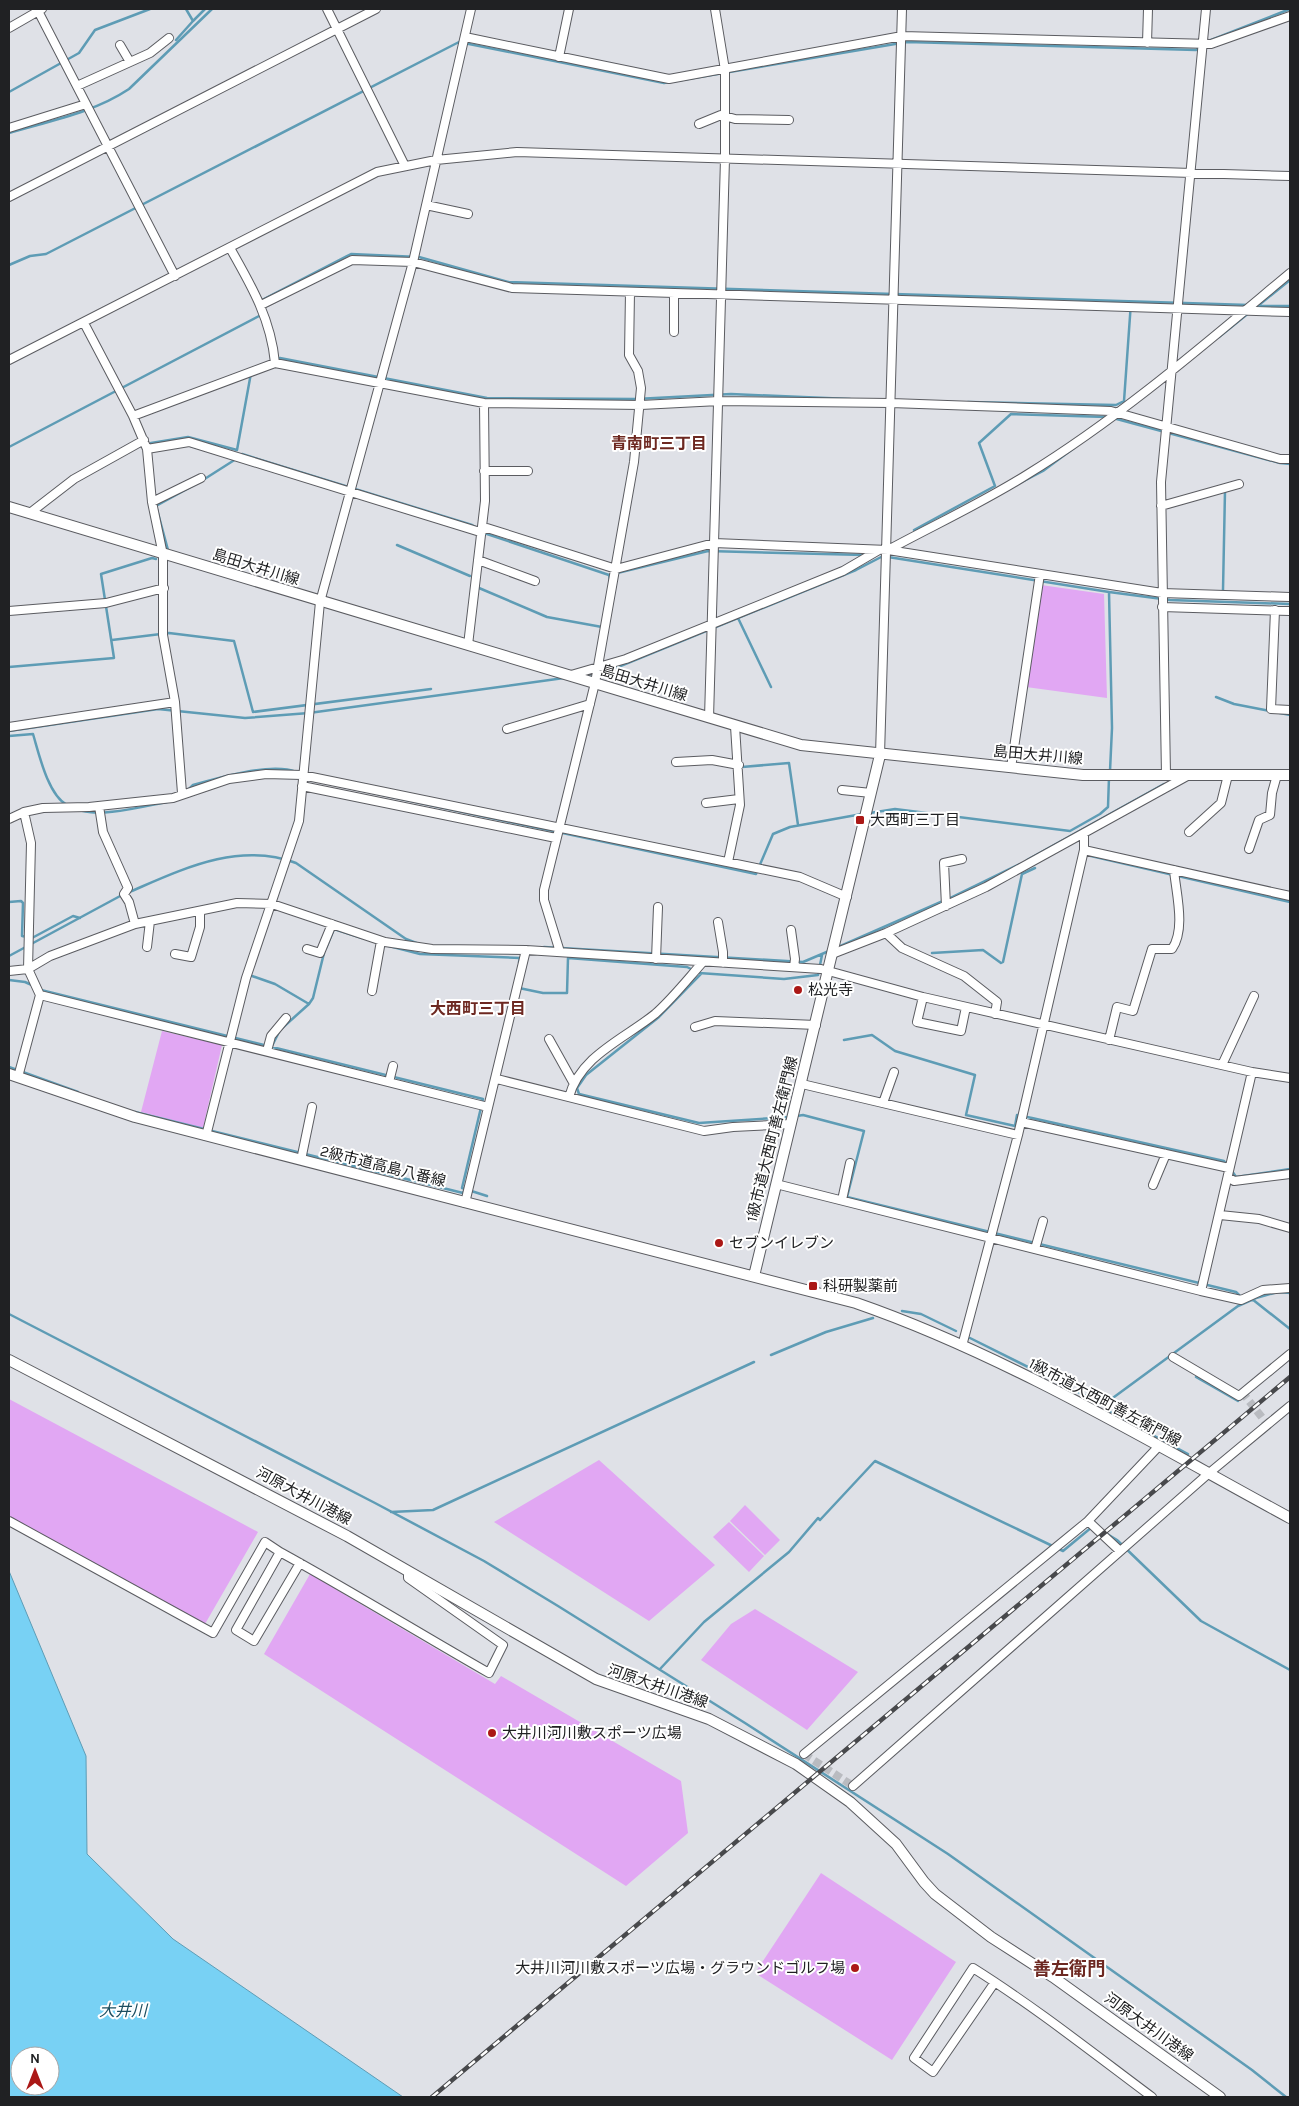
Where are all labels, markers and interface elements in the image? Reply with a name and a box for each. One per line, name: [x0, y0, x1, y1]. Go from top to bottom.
district label: 青南町三丁目: [611, 434, 707, 453]
street label: 島田大井川線: [210, 545, 302, 589]
street label: 島田大井川線: [598, 661, 690, 705]
street label: 島田大井川線: [992, 742, 1084, 768]
place label: 大西町三丁目: [870, 811, 960, 829]
marker: 大西町三丁目: [854, 814, 866, 826]
place label: 松光寺: [808, 981, 853, 999]
marker: 松光寺: [792, 984, 804, 996]
district label: 大西町三丁目: [430, 999, 526, 1018]
street label: 1級市道大西町善左衛門線: [743, 1054, 801, 1224]
street label: 2級市道高島八番線: [318, 1142, 448, 1190]
place label: セブンイレブン: [729, 1234, 834, 1252]
marker: セブンイレブン: [713, 1237, 725, 1249]
place label: 科研製薬前: [823, 1277, 898, 1295]
marker: 科研製薬前: [807, 1280, 819, 1292]
street label: 1級市道大西町善左衛門線: [1026, 1354, 1184, 1450]
street label: 河原大井川港線: [253, 1463, 355, 1529]
street label: 河原大井川港線: [605, 1660, 711, 1712]
place label: 大井川河川敷スポーツ広場: [502, 1724, 682, 1742]
marker: 大井川河川敷スポーツ広場: [486, 1727, 498, 1739]
district label: 善左衛門: [1033, 1958, 1105, 1980]
place label: 大井川河川敷スポーツ広場・グラウンドゴルフ場: [515, 1959, 845, 1977]
marker: 大井川河川敷スポーツ広場・グラウンドゴルフ場: [849, 1962, 861, 1974]
street label: 河原大井川港線: [1101, 1989, 1197, 2065]
water label: 大井川: [99, 2001, 149, 2020]
north arrow: [10, 2046, 60, 2096]
text: N: [30, 2050, 40, 2067]

